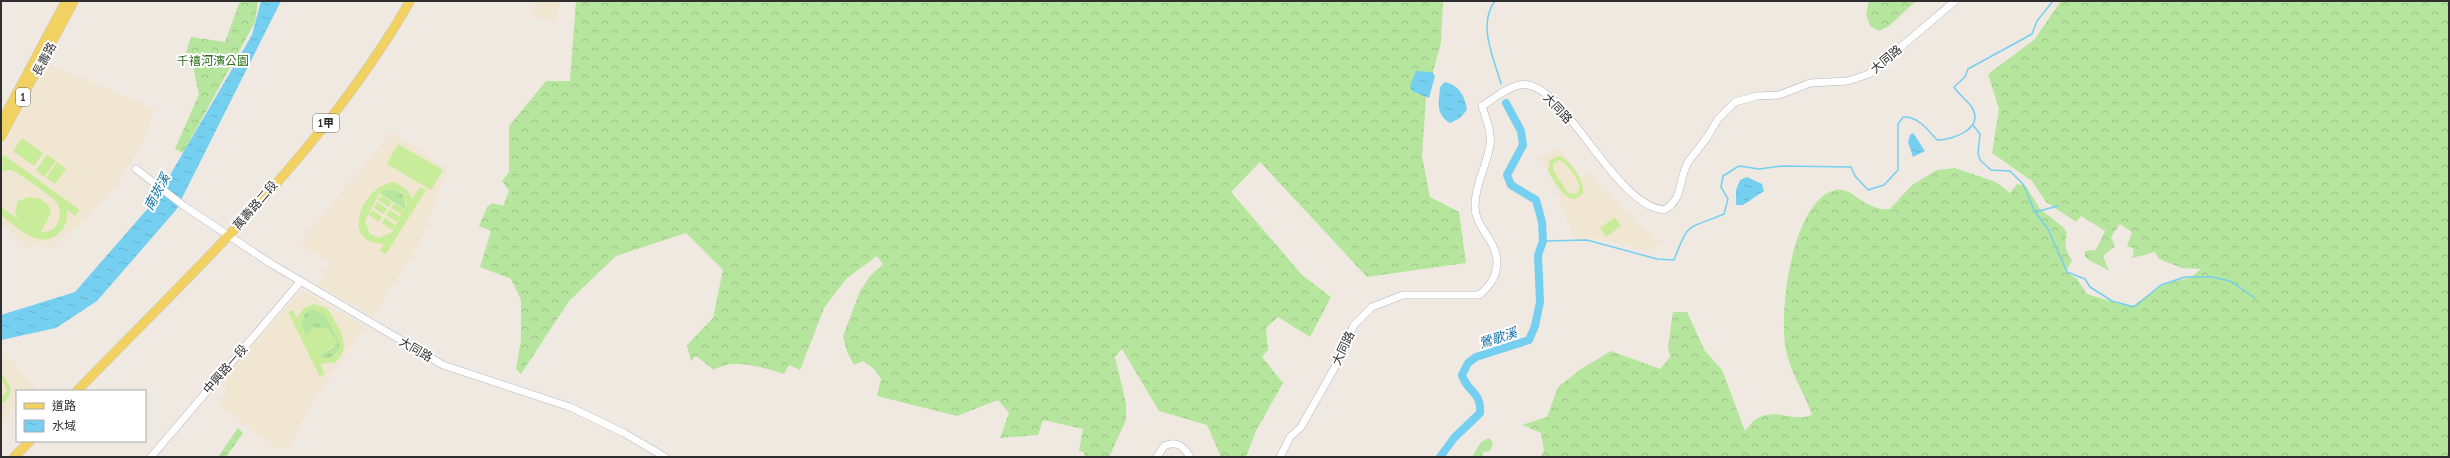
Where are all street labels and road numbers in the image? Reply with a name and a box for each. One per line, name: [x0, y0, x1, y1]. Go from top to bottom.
street label: 長壽路: [29, 40, 59, 78]
street label: 大同路: [1867, 42, 1905, 76]
road number: 1: [16, 88, 30, 106]
street label: 大同路: [1540, 90, 1576, 126]
road number: 1甲: [313, 114, 339, 132]
street label: 萬壽路二段: [230, 177, 280, 233]
street label: 大同路: [1329, 329, 1357, 367]
street label: 大同路: [397, 334, 435, 364]
street label: 中興路一段: [200, 341, 250, 397]

